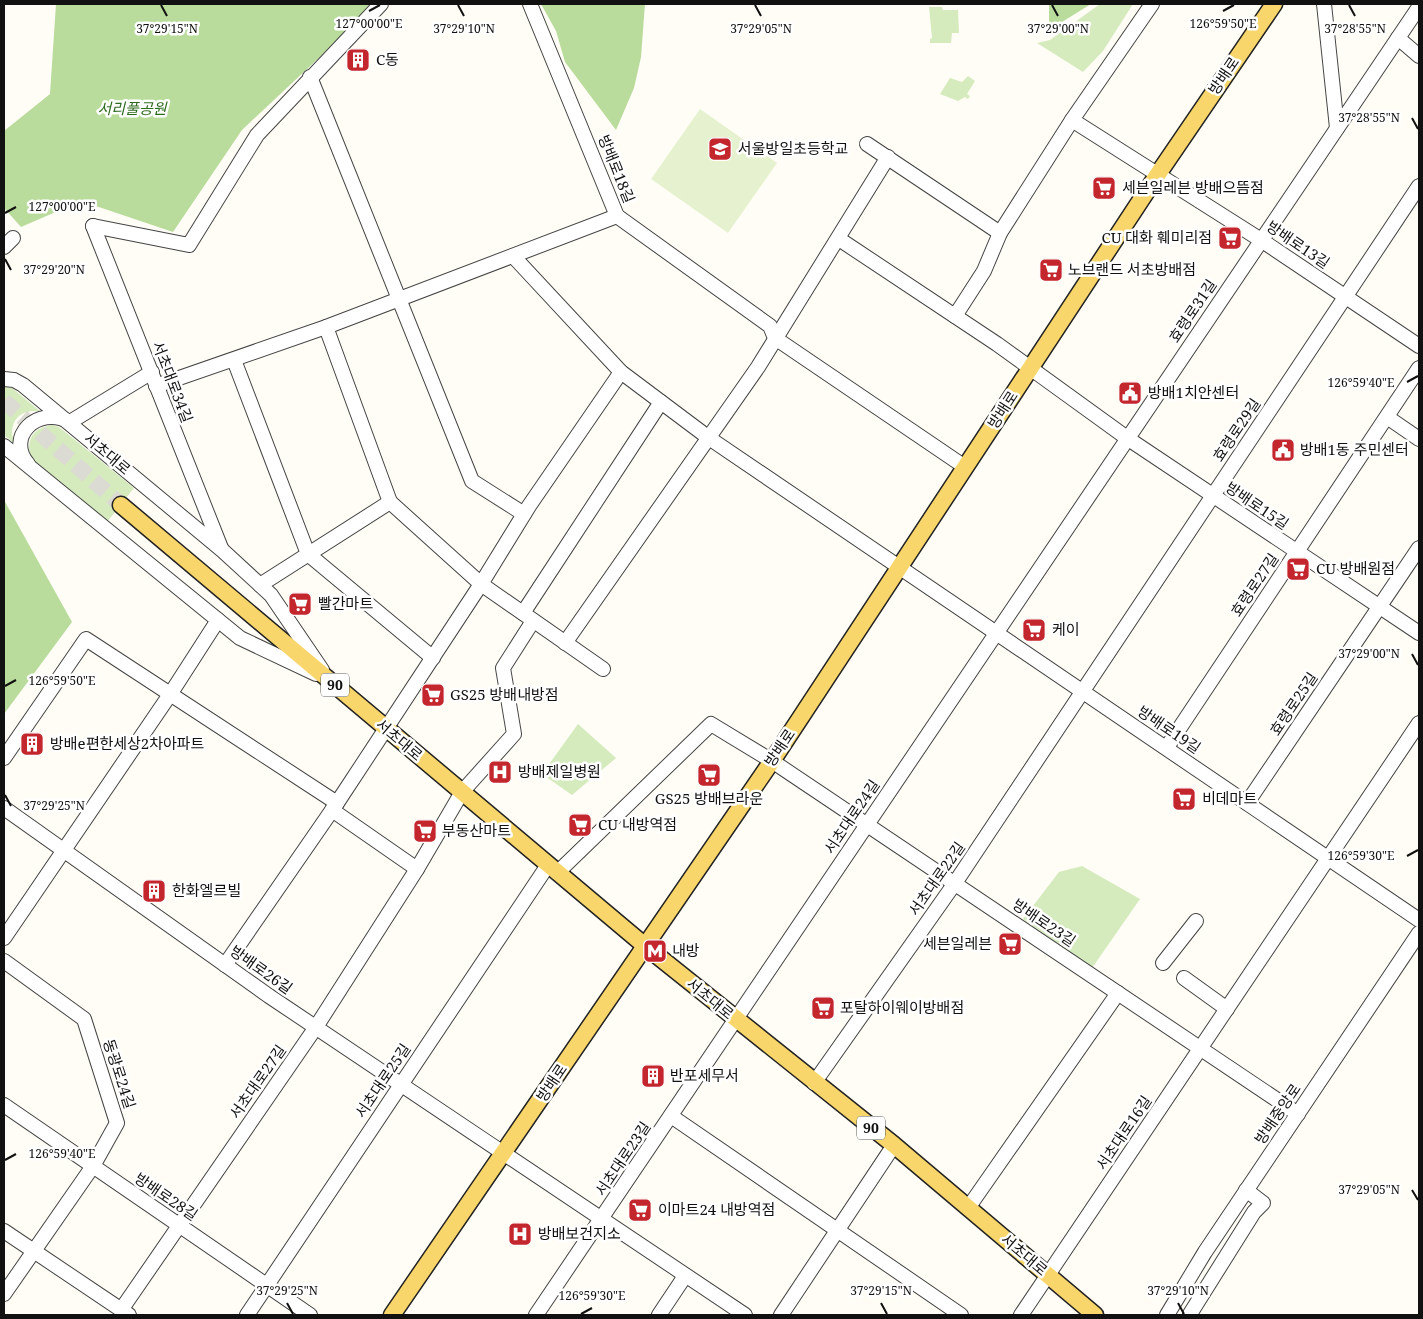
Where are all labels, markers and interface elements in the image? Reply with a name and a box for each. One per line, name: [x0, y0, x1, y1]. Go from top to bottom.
text: 127°00'00"E: [336, 15, 402, 32]
text: 126°59'50"E: [1190, 15, 1256, 32]
text: 37°29'15"N: [136, 20, 198, 37]
text: 37°29'10"N: [433, 20, 495, 37]
text: 37°29'05"N: [730, 20, 792, 37]
text: 37°29'00"N: [1027, 20, 1089, 37]
text: 37°28'55"N: [1324, 20, 1386, 37]
building icon: C동: [345, 47, 371, 73]
place label: C동: [376, 49, 399, 69]
street label: 방배로: [1203, 53, 1243, 98]
park label: 서리풀공원: [97, 98, 168, 118]
text: 37°28'55"N: [1338, 109, 1400, 126]
street label: 방배로18길: [594, 132, 640, 206]
school or university icon: 서울방일초등학교: [707, 136, 733, 162]
place label: 서울방일초등학교: [738, 138, 848, 158]
supermarket icon: 세븐일레븐 방배으뜸점: [1091, 175, 1117, 201]
place label: 세븐일레븐 방배으뜸점: [1122, 177, 1264, 197]
text: 127°00'00"E: [29, 198, 95, 215]
street label: 방배로13길: [1263, 216, 1334, 273]
supermarket icon: CU 대화 훼미리점: [1217, 225, 1243, 251]
place label: CU 대화 훼미리점: [1101, 227, 1212, 247]
supermarket icon: 노브랜드 서초방배점: [1038, 257, 1064, 283]
place label: 노브랜드 서초방배점: [1068, 259, 1196, 279]
text: 37°29'20"N: [23, 261, 85, 278]
street label: 효령로31길: [1164, 275, 1221, 346]
street label: 서초대로34길: [148, 338, 198, 425]
text: 126°59'40"E: [1328, 374, 1394, 391]
public building icon: 방배1치안센터: [1117, 380, 1143, 406]
place label: 방배1치안센터: [1148, 382, 1239, 402]
street label: 방배로: [982, 387, 1022, 432]
street label: 효령로29길: [1208, 394, 1265, 465]
street label: 서초대로: [80, 428, 135, 479]
public building icon: 방배1동 주민센터: [1270, 437, 1296, 463]
place label: 방배1동 주민센터: [1300, 439, 1409, 459]
street label: 방배로15길: [1222, 477, 1293, 534]
street label: 효령로27길: [1226, 549, 1283, 620]
supermarket icon: CU 방배원점: [1285, 556, 1311, 582]
place label: CU 방배원점: [1316, 558, 1395, 578]
supermarket icon: 빨간마트: [287, 591, 313, 617]
place label: 빨간마트: [318, 593, 373, 613]
supermarket icon: 케이: [1021, 617, 1047, 643]
place label: 케이: [1052, 619, 1080, 639]
text: 37°29'00"N: [1338, 645, 1400, 662]
street label: 효령로25길: [1265, 668, 1322, 739]
text: 126°59'50"E: [29, 672, 95, 689]
road number: 90: [321, 674, 349, 696]
supermarket icon: GS25 방배내방점: [420, 682, 446, 708]
place label: GS25 방배내방점: [450, 684, 559, 704]
street label: 방배로19길: [1134, 701, 1205, 758]
street label: 서초대로: [372, 714, 427, 765]
street label: 방배로: [759, 725, 799, 770]
building icon: 방배e편한세상2차아파트: [19, 731, 45, 757]
place label: 방배e편한세상2차아파트: [50, 733, 205, 753]
hospital icon: 방배제일병원: [487, 759, 513, 785]
place label: 방배제일병원: [518, 761, 601, 781]
supermarket icon: GS25 방배브라운: [696, 762, 722, 788]
street label: 서초대로24길: [819, 775, 883, 858]
supermarket icon: 비데마트: [1171, 786, 1197, 812]
place label: GS25 방배브라운: [655, 788, 763, 808]
place label: 비데마트: [1202, 788, 1257, 808]
text: 37°29'25"N: [23, 797, 85, 814]
supermarket icon: CU 내방역점: [567, 812, 593, 838]
place label: CU 내방역점: [598, 814, 677, 834]
supermarket icon: 부동산마트: [412, 818, 438, 844]
place label: 부동산마트: [442, 820, 511, 840]
street label: 서초대로22길: [903, 838, 969, 919]
text: 126°59'30"E: [1328, 847, 1394, 864]
building icon: 한화엘르빌: [141, 878, 167, 904]
place label: 한화엘르빌: [172, 880, 241, 900]
street label: 방배로23길: [1009, 894, 1080, 951]
supermarket icon: 세븐일레븐: [997, 931, 1023, 957]
place label: 세븐일레븐: [923, 933, 992, 953]
metro station icon: 내방: [642, 938, 668, 964]
street label: 방배로26길: [226, 940, 297, 998]
place label: 내방: [672, 940, 700, 960]
street label: 서초대로: [683, 973, 738, 1023]
supermarket icon: 포탈하이웨이방배점: [810, 995, 836, 1021]
place label: 포탈하이웨이방배점: [840, 997, 964, 1017]
street label: 동광로24길: [99, 1036, 141, 1111]
street label: 서초대로25길: [350, 1039, 414, 1122]
street label: 서초대로27길: [224, 1041, 290, 1122]
street label: 방배로: [531, 1060, 571, 1105]
building icon: 반포세무서: [640, 1063, 666, 1089]
place label: 반포세무서: [670, 1065, 739, 1085]
street label: 방배중앙로: [1250, 1079, 1305, 1148]
street label: 서초대로16길: [1091, 1091, 1155, 1174]
road number: 90: [857, 1116, 885, 1140]
street label: 서초대로23길: [590, 1117, 654, 1200]
text: 126°59'40"E: [29, 1145, 95, 1162]
street label: 방배로28길: [131, 1168, 202, 1225]
text: 37°29'05"N: [1338, 1181, 1400, 1198]
supermarket icon: 이마트24 내방역점: [627, 1197, 653, 1223]
place label: 이마트24 내방역점: [658, 1199, 775, 1219]
hospital icon: 방배보건지소: [507, 1221, 533, 1247]
place label: 방배보건지소: [538, 1223, 621, 1243]
street label: 서초대로: [997, 1229, 1052, 1280]
text: 37°29'25"N: [256, 1282, 318, 1299]
text: 37°29'15"N: [850, 1282, 912, 1299]
text: 37°29'10"N: [1147, 1282, 1209, 1299]
text: 126°59'30"E: [559, 1287, 625, 1304]

